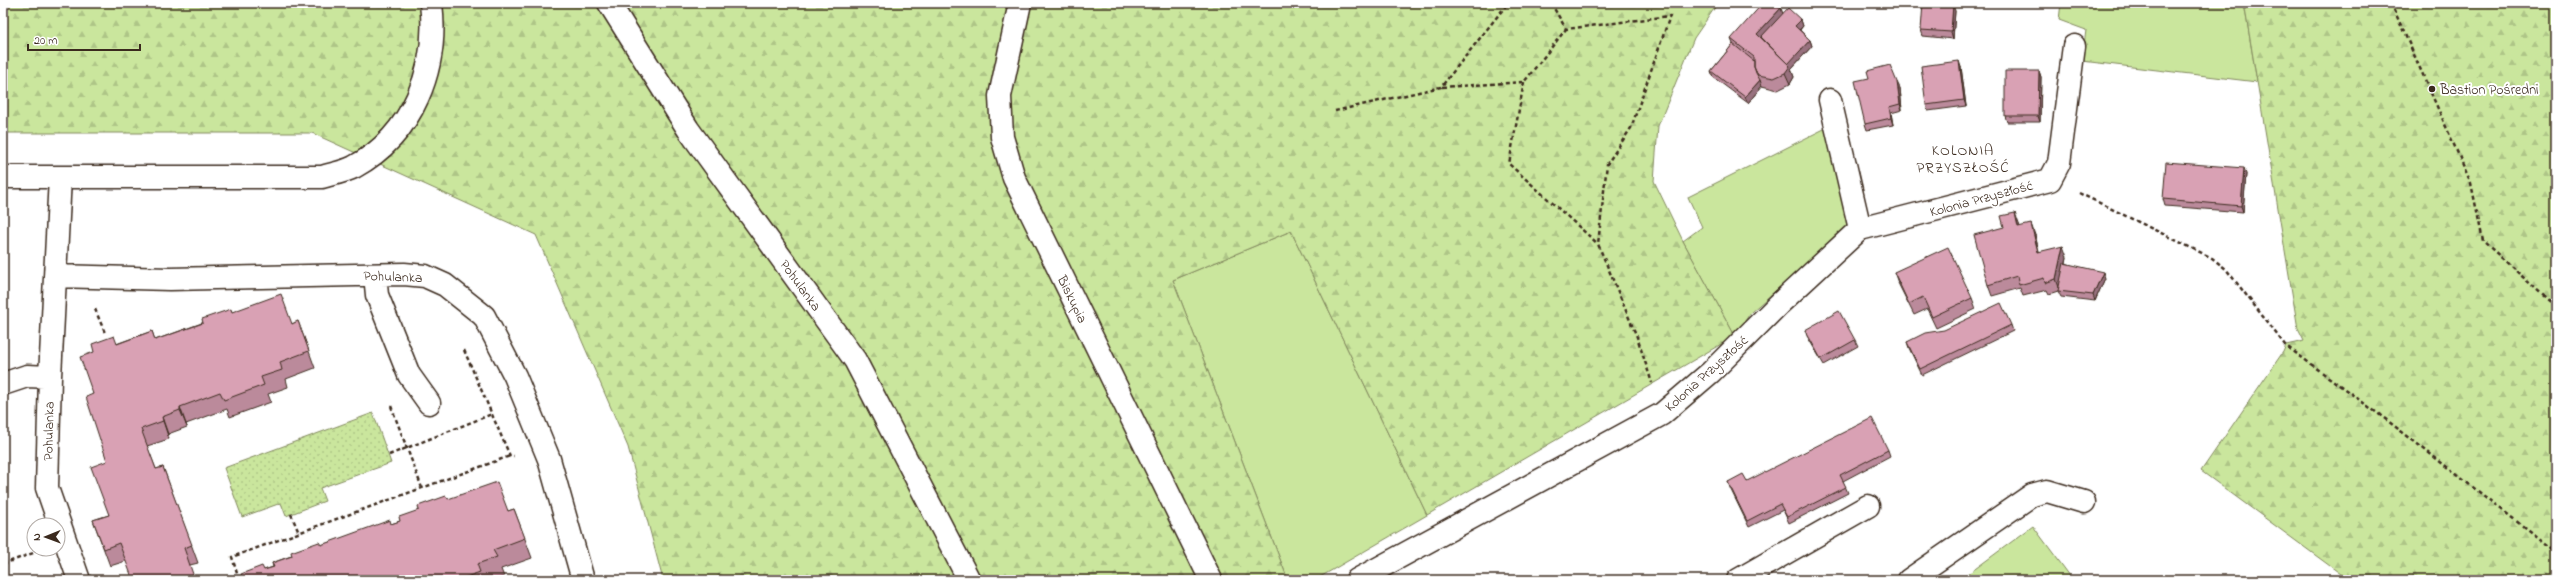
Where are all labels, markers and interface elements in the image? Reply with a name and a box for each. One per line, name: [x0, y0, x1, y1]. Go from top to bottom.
scale bar: [28, 26, 140, 52]
text: 20 m: [34, 32, 57, 50]
place label: Bastion Pośredni: [2439, 80, 2539, 101]
marker: Bastion Pośredni: [2427, 84, 2437, 94]
district label: KOLONIA PRZYSZŁOŚĆ: [1917, 140, 2009, 179]
street label: Kolonia Przyszłość: [1928, 175, 2036, 224]
street label: Pohulanka: [774, 256, 826, 316]
street label: Pohulanka: [363, 266, 423, 289]
street label: Biskupia: [1051, 271, 1092, 327]
street label: Kolonia Przyszłość: [1661, 330, 1755, 418]
street label: Pohulanka: [38, 401, 61, 461]
north arrow: [26, 517, 66, 557]
text: N: [29, 533, 45, 541]

